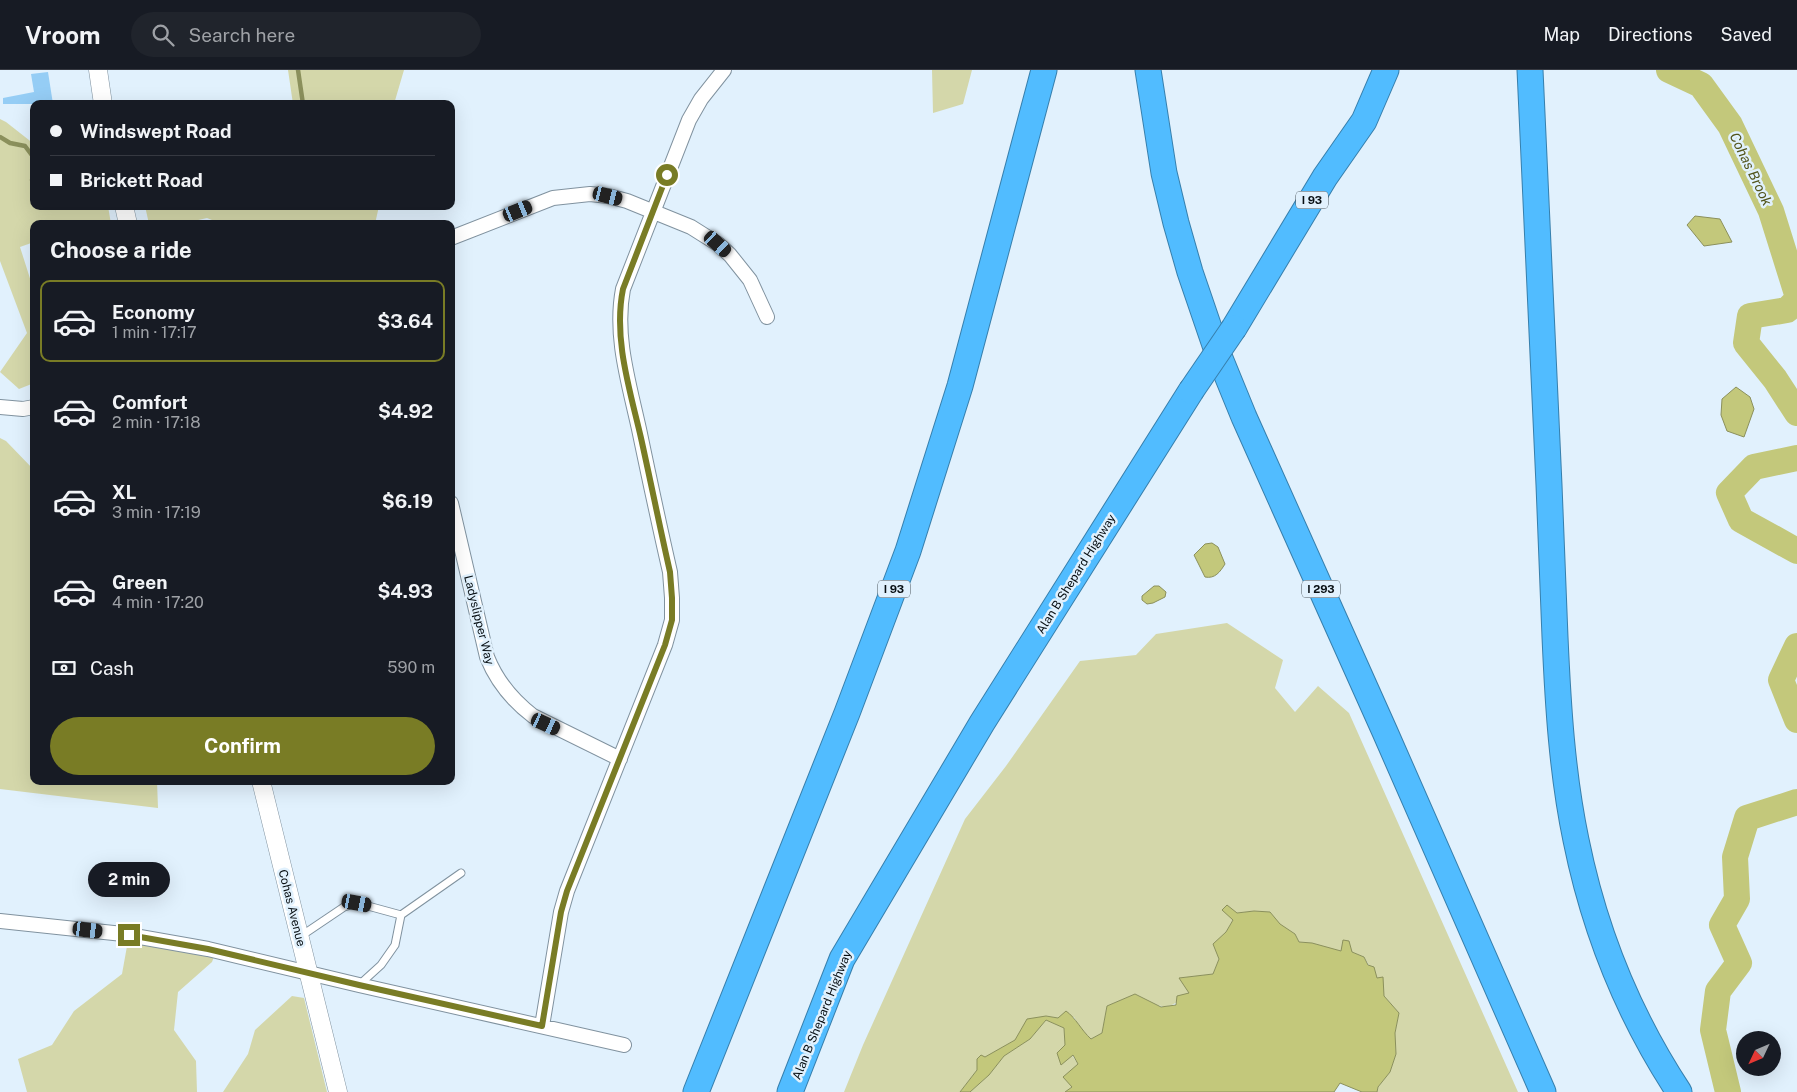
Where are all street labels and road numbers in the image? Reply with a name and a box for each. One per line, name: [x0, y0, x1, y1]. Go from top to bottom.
road number: I 93: [1296, 192, 1328, 208]
street label: Alan B Shepard Highway: [1033, 511, 1119, 636]
street label: Ladyslipper Way: [461, 574, 497, 667]
road number: I 93: [878, 580, 910, 598]
road number: I 293: [1302, 580, 1340, 598]
street label: Cohas Avenue: [276, 868, 308, 948]
street label: Alan B Shepard Highway: [790, 948, 855, 1082]

